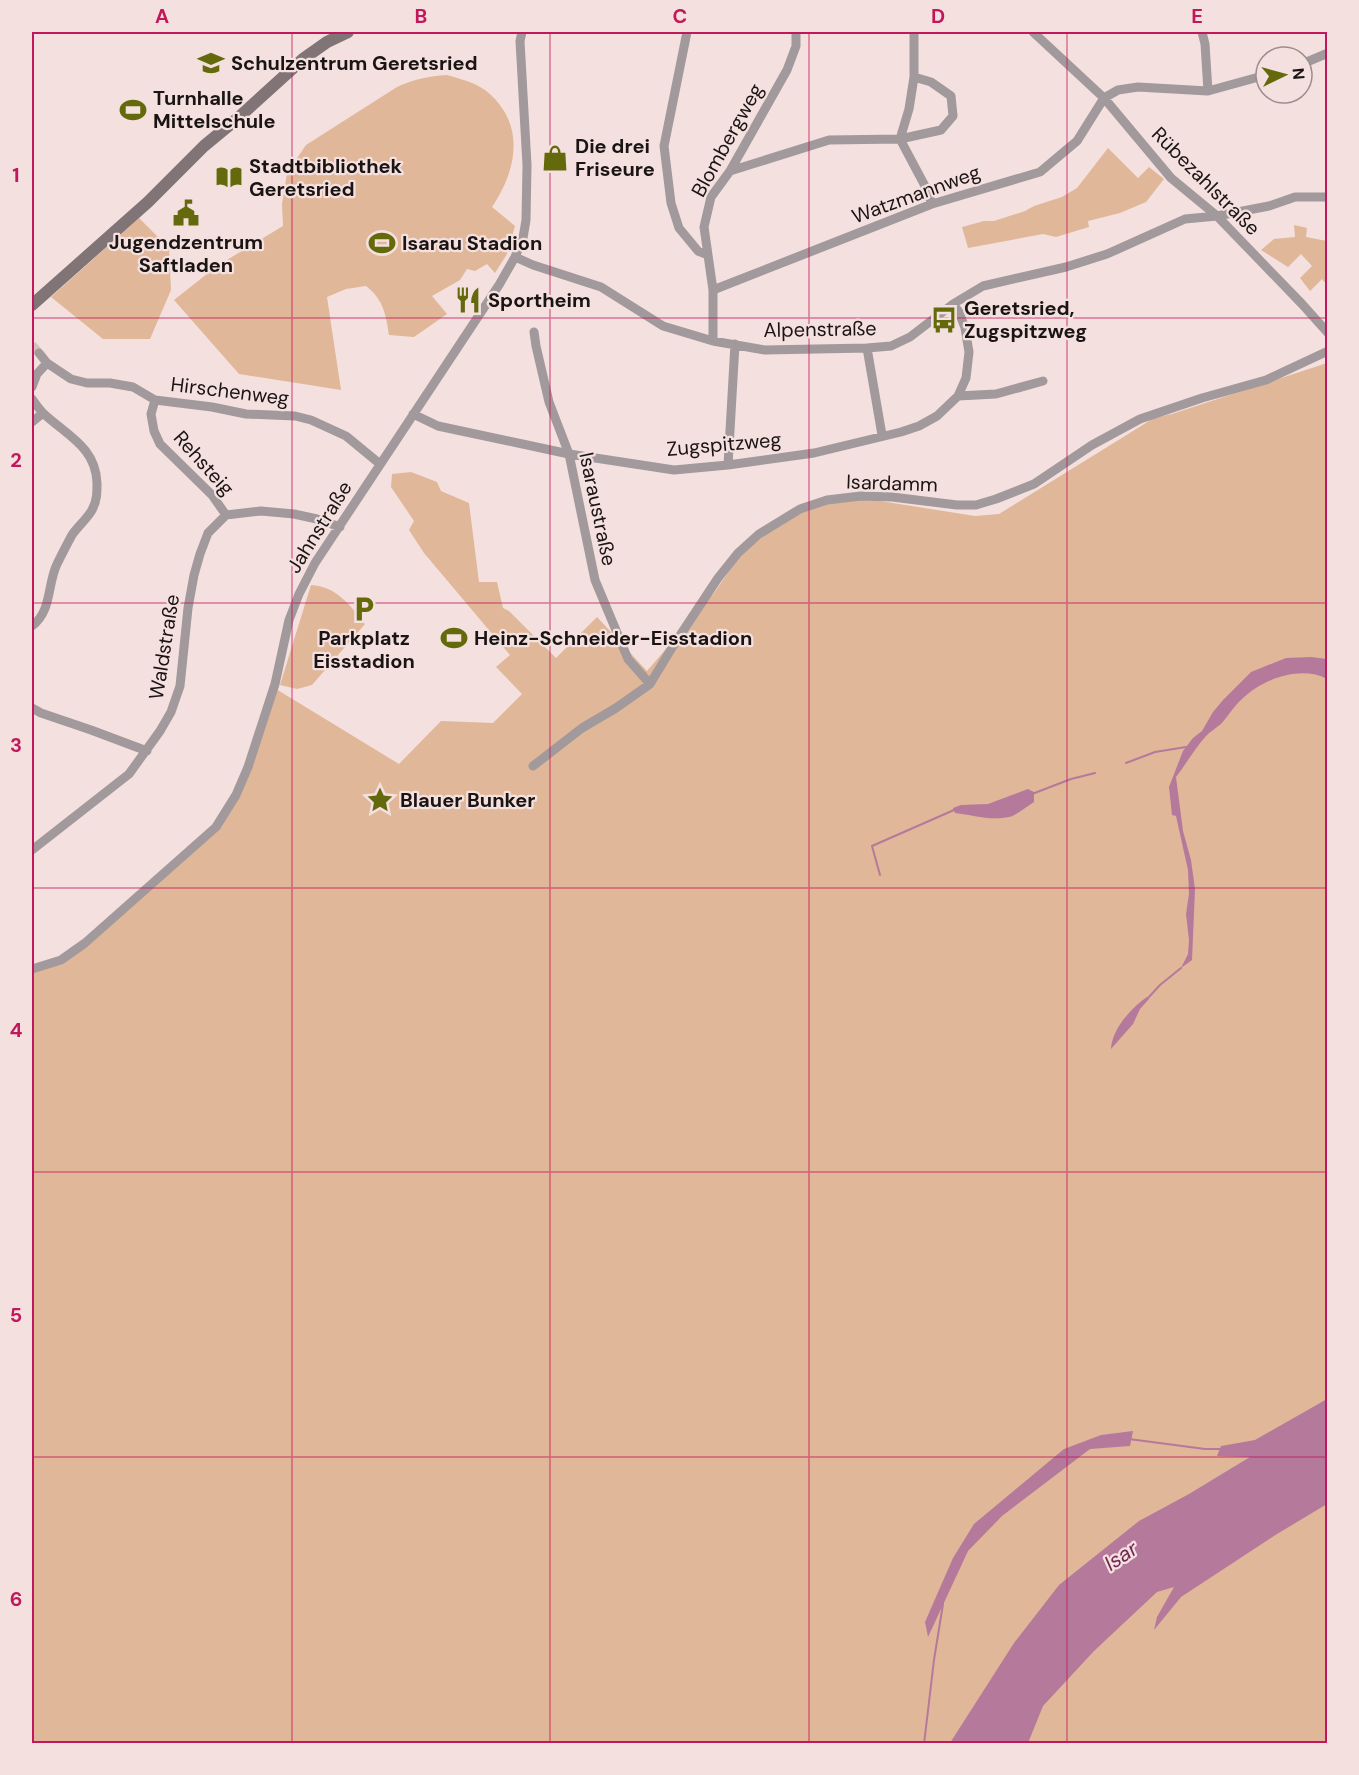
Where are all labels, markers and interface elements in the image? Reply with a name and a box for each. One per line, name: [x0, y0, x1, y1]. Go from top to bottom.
text: A: [155, 3, 169, 29]
text: B: [415, 3, 427, 29]
text: C: [673, 3, 687, 29]
text: D: [931, 3, 945, 29]
text: E: [1191, 3, 1203, 29]
north arrow: [1254, 45, 1314, 105]
school or university icon: Schulzentrum Geretsried: [196, 48, 226, 78]
place label: Schulzentrum Geretsried: [231, 50, 478, 76]
text: N: [1287, 67, 1309, 80]
street label: Blombergweg: [685, 79, 769, 201]
place label: Turnhalle Mittelschule: [153, 85, 275, 134]
sports icon: Turnhalle Mittelschule: [118, 95, 148, 125]
street label: Rübezahlstraße: [1146, 121, 1266, 241]
place label: Die drei Friseure: [575, 133, 655, 182]
shop icon: Die drei Friseure: [540, 143, 570, 173]
place label: Stadtbibliothek Geretsried: [249, 153, 403, 202]
street label: Watzmannweg: [848, 159, 984, 229]
text: 1: [12, 162, 20, 188]
library icon: Stadtbibliothek Geretsried: [214, 162, 244, 192]
public building icon: Jugendzentrum Saftladen: [171, 198, 201, 228]
sports icon: Isarau Stadion: [367, 228, 397, 258]
place label: Jugendzentrum Saftladen: [109, 229, 263, 278]
place label: Isarau Stadion: [402, 230, 542, 256]
restaurant icon: Sportheim: [453, 285, 483, 315]
place label: Sportheim: [488, 287, 591, 313]
place label: Geretsried, Zugspitzweg: [964, 295, 1087, 344]
bus stop icon: Geretsried, Zugspitzweg: [929, 305, 959, 335]
street label: Alpenstraße: [763, 315, 877, 343]
street label: Hirschenweg: [169, 371, 291, 411]
street label: Rehsteig: [168, 425, 240, 501]
street label: Zugspitzweg: [666, 426, 782, 462]
text: 2: [10, 447, 22, 473]
street label: Isaraustraße: [573, 450, 623, 568]
street label: Isardamm: [846, 468, 938, 498]
street label: Jahnstraße: [280, 476, 358, 578]
street label: Waldstraße: [143, 592, 185, 702]
parking icon: Parkplatz Eisstadion: [349, 594, 379, 624]
sports icon: Heinz-Schneider-Eisstadion: [439, 623, 469, 653]
place label: Parkplatz Eisstadion: [313, 625, 415, 674]
place label: Heinz-Schneider-Eisstadion: [474, 625, 752, 651]
text: 3: [10, 732, 22, 758]
place icon: Blauer Bunker: [365, 785, 395, 815]
place label: Blauer Bunker: [400, 787, 535, 813]
text: 4: [10, 1017, 23, 1043]
text: 5: [10, 1302, 22, 1328]
water label: Isar: [1099, 1534, 1144, 1577]
text: 6: [10, 1586, 22, 1612]

